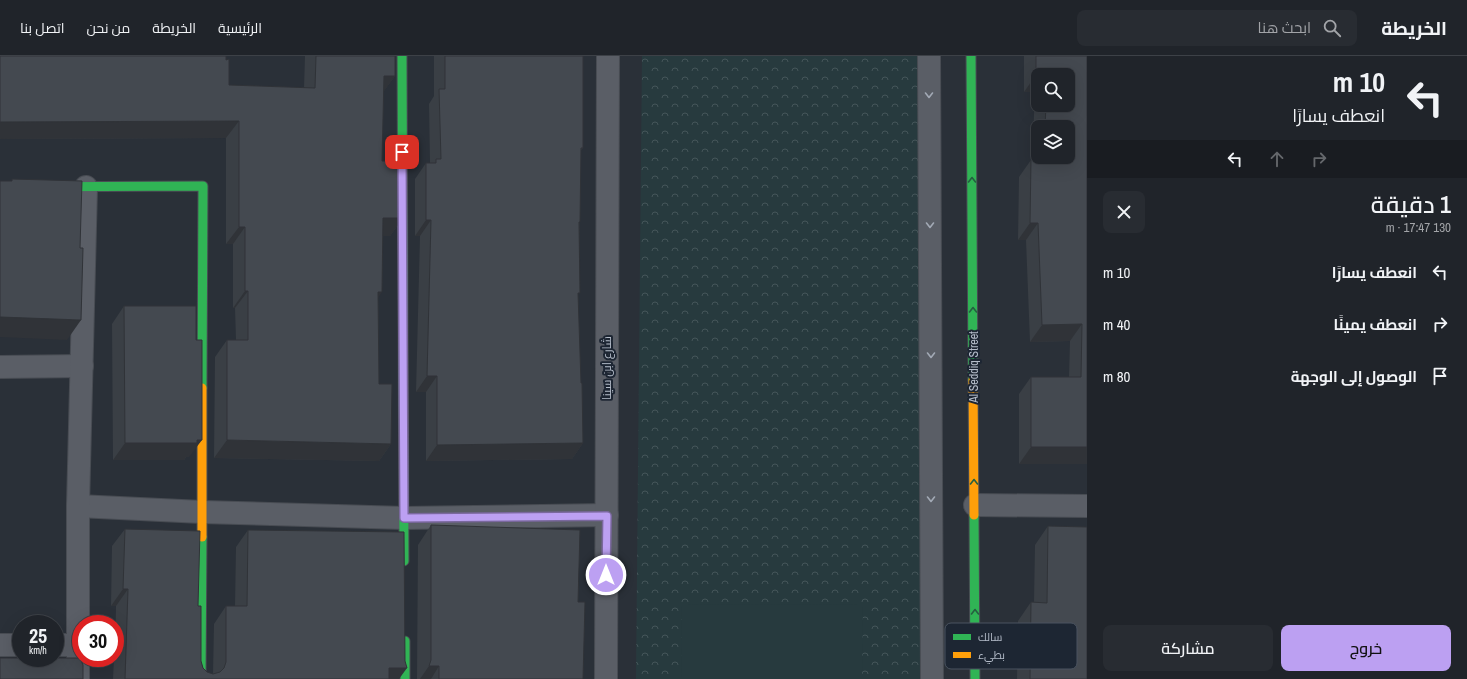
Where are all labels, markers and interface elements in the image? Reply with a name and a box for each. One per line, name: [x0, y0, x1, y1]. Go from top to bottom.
search box: [1077, 10, 1357, 46]
text: الخريطة: [1381, 15, 1447, 41]
text: ابحث هنا: [1258, 17, 1311, 38]
icon: search: [1321, 17, 1343, 39]
text: اتصل بنا: [20, 19, 64, 37]
text: من نحن: [86, 19, 130, 37]
text: الخريطة: [152, 19, 196, 37]
text: الرئيسية: [218, 19, 262, 37]
text: 10 m: [1333, 63, 1385, 101]
map controls: [1031, 68, 1075, 164]
button: search: [1031, 68, 1075, 112]
icon: left: [1399, 72, 1451, 124]
one-way arrow: [925, 92, 933, 98]
text: انعطف يسارًا: [1292, 103, 1385, 128]
button: layers: [1031, 120, 1075, 164]
pin: [385, 135, 419, 169]
icon: arrive: [391, 141, 413, 163]
icon: left: [1224, 148, 1246, 170]
icon: ahead: [1266, 148, 1288, 170]
icon: right: [1308, 148, 1330, 170]
one-way arrow: [968, 177, 976, 183]
text: 1 دقيقة: [1371, 188, 1451, 220]
button: close: [1103, 191, 1145, 233]
text: 130 m · 17:47: [1386, 219, 1451, 236]
one-way arrow: [926, 222, 934, 228]
icon: left: [1429, 261, 1451, 283]
text: 10 m: [1103, 262, 1130, 283]
text: انعطف يسارًا: [1332, 262, 1417, 283]
one-way arrow: [969, 307, 977, 313]
icon: right: [1429, 313, 1451, 335]
text: 40 m: [1103, 314, 1130, 335]
text: انعطف يمينًا: [1334, 314, 1417, 335]
street label: Al Seddiq Street: [966, 331, 982, 404]
street label: شارع ابن سينا: [599, 336, 615, 400]
one-way arrow: [927, 352, 935, 358]
icon: arrive: [1429, 365, 1451, 387]
text: 80 m: [1103, 366, 1130, 387]
text: الوصول إلى الوجهة: [1291, 366, 1417, 387]
one-way arrow: [970, 479, 978, 485]
one-way arrow: [927, 496, 935, 502]
position arrow: [585, 554, 627, 596]
one-way arrow: [971, 609, 979, 615]
speed limit sign: 30: [72, 615, 124, 667]
text: 25: [29, 622, 47, 649]
legend: [945, 623, 1077, 669]
button: مشاركة: [1103, 625, 1273, 671]
button: خروج: [1281, 625, 1451, 671]
text: سالك: [978, 630, 1002, 644]
text: km/h: [29, 644, 47, 657]
text: بطيء: [978, 648, 1005, 664]

